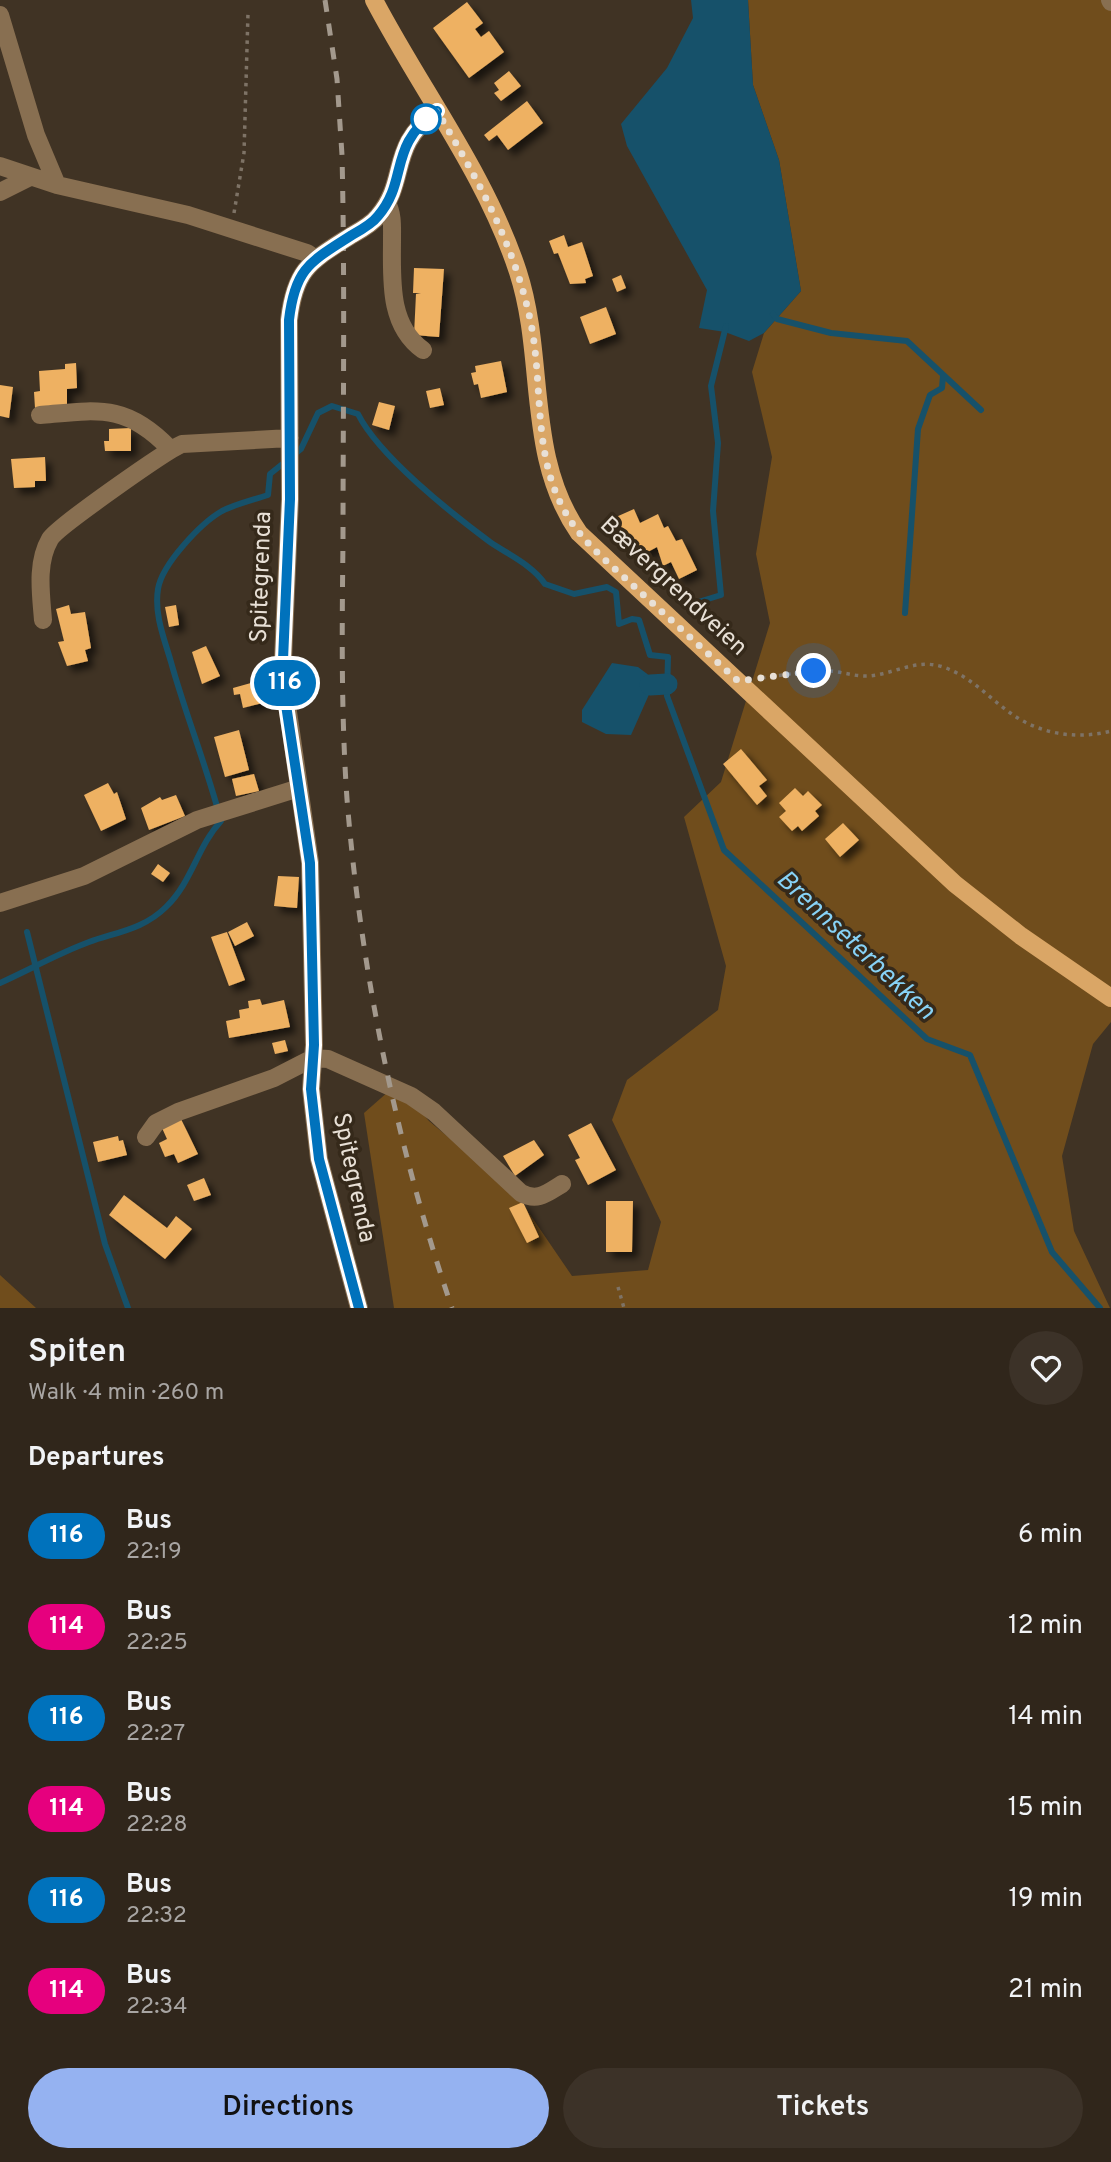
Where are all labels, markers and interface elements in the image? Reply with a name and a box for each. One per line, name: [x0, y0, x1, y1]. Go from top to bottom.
unlabelled marker: [411, 104, 441, 134]
street label: Spitegrenda: [245, 511, 279, 643]
street label: Bævergrendveien: [593, 511, 753, 663]
your location: [796, 653, 831, 688]
line badge: 116: [245, 660, 325, 706]
text: 116: [268, 668, 302, 698]
water label: Brennseterbekken: [769, 864, 941, 1028]
street label: Spitegrenda: [325, 1110, 381, 1246]
button: heart: [1009, 1331, 1083, 1405]
text: Spiten: [28, 1332, 126, 1374]
text: Walk · 4 min · 260 m: [28, 1379, 224, 1408]
text: Departures: [28, 1442, 165, 1475]
text: Bus: [126, 1505, 172, 1538]
text: 6 min: [1018, 1519, 1083, 1552]
text: 116: [50, 1521, 83, 1551]
text: 22:19: [126, 1538, 182, 1567]
text: Bus: [126, 1596, 172, 1629]
text: 12 min: [1008, 1610, 1083, 1643]
text: 114: [49, 1612, 84, 1642]
text: 22:25: [126, 1629, 188, 1658]
text: Bus: [126, 1687, 172, 1720]
text: 14 min: [1008, 1701, 1083, 1734]
text: 116: [50, 1703, 83, 1733]
text: 22:27: [126, 1720, 185, 1749]
text: Bus: [126, 1778, 172, 1811]
text: 15 min: [1008, 1792, 1083, 1825]
text: 114: [49, 1794, 84, 1824]
text: 22:28: [126, 1811, 187, 1840]
text: Bus: [126, 1869, 172, 1902]
text: 19 min: [1008, 1883, 1083, 1916]
text: 116: [50, 1885, 83, 1915]
text: 22:32: [126, 1902, 187, 1931]
text: Bus: [126, 1960, 172, 1993]
text: 21 min: [1008, 1974, 1083, 2007]
text: 114: [49, 1976, 84, 2006]
text: 22:34: [126, 1993, 187, 2022]
button: Directions: [28, 2068, 549, 2148]
button: Tickets: [563, 2068, 1083, 2148]

